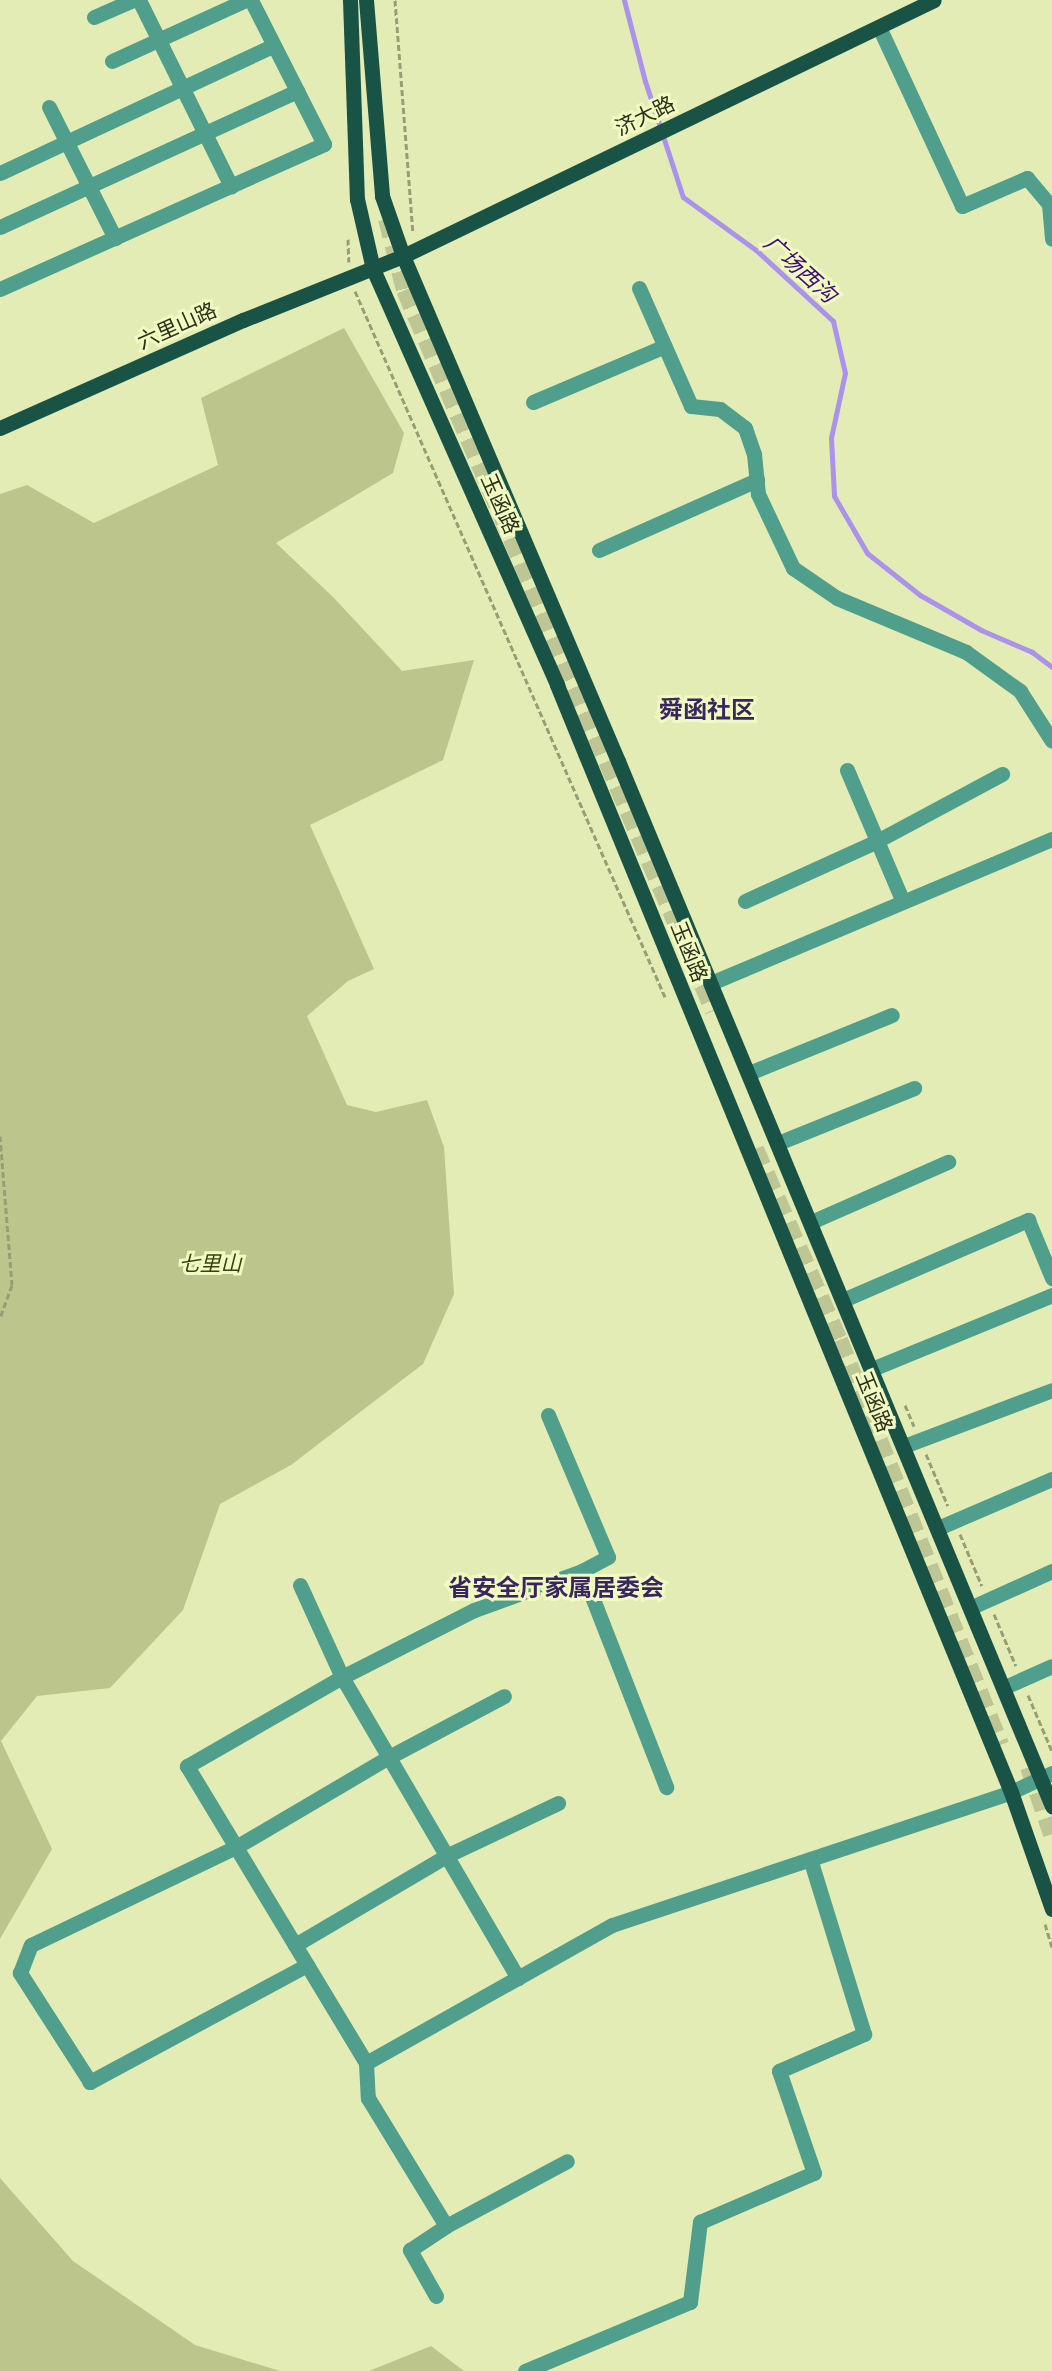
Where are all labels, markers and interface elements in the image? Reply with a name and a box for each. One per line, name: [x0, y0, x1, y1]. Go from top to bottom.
street label: 济大路: [611, 91, 679, 141]
water label: 广场西沟: [758, 230, 842, 308]
street label: 六里山路: [134, 297, 220, 355]
street label: 玉函路: [476, 470, 524, 538]
district label: 舜函社区: [659, 697, 755, 725]
street label: 玉函路: [666, 918, 712, 986]
park label: 七里山: [179, 1251, 241, 1277]
street label: 玉函路: [851, 1368, 897, 1436]
district label: 省安全厅家属居委会: [448, 1575, 664, 1603]

